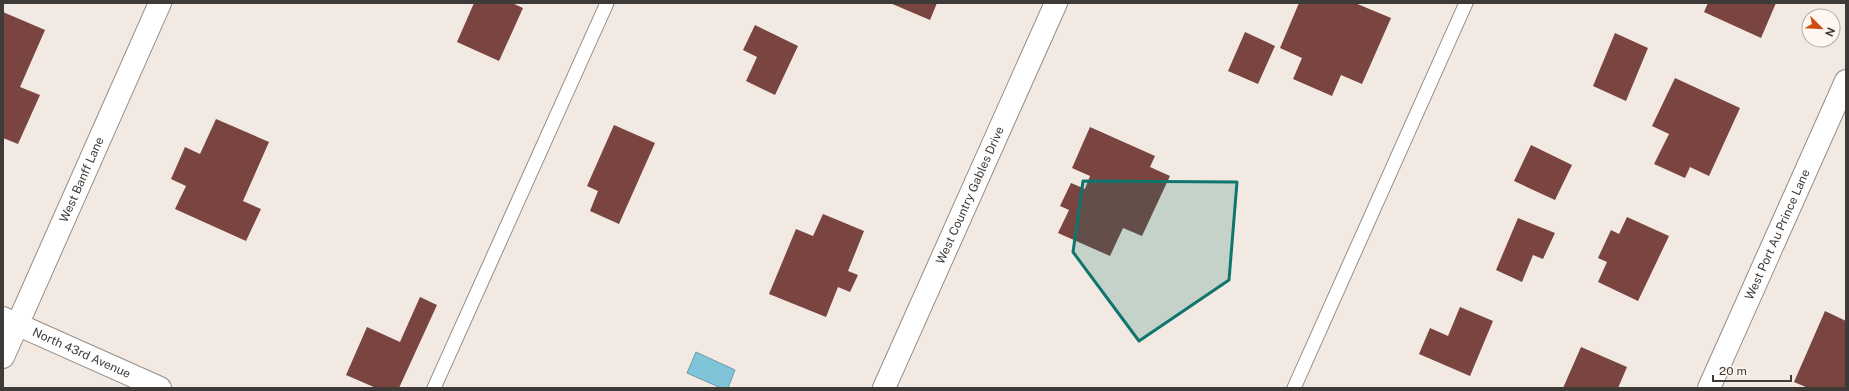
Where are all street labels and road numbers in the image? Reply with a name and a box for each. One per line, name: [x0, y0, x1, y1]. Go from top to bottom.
street label: West Country Gables Drive: [933, 124, 1007, 266]
street label: West Banff Lane: [57, 135, 107, 225]
street label: West Port Au Prince Lane: [1742, 167, 1813, 302]
street label: North 43rd Avenue: [30, 325, 133, 381]

